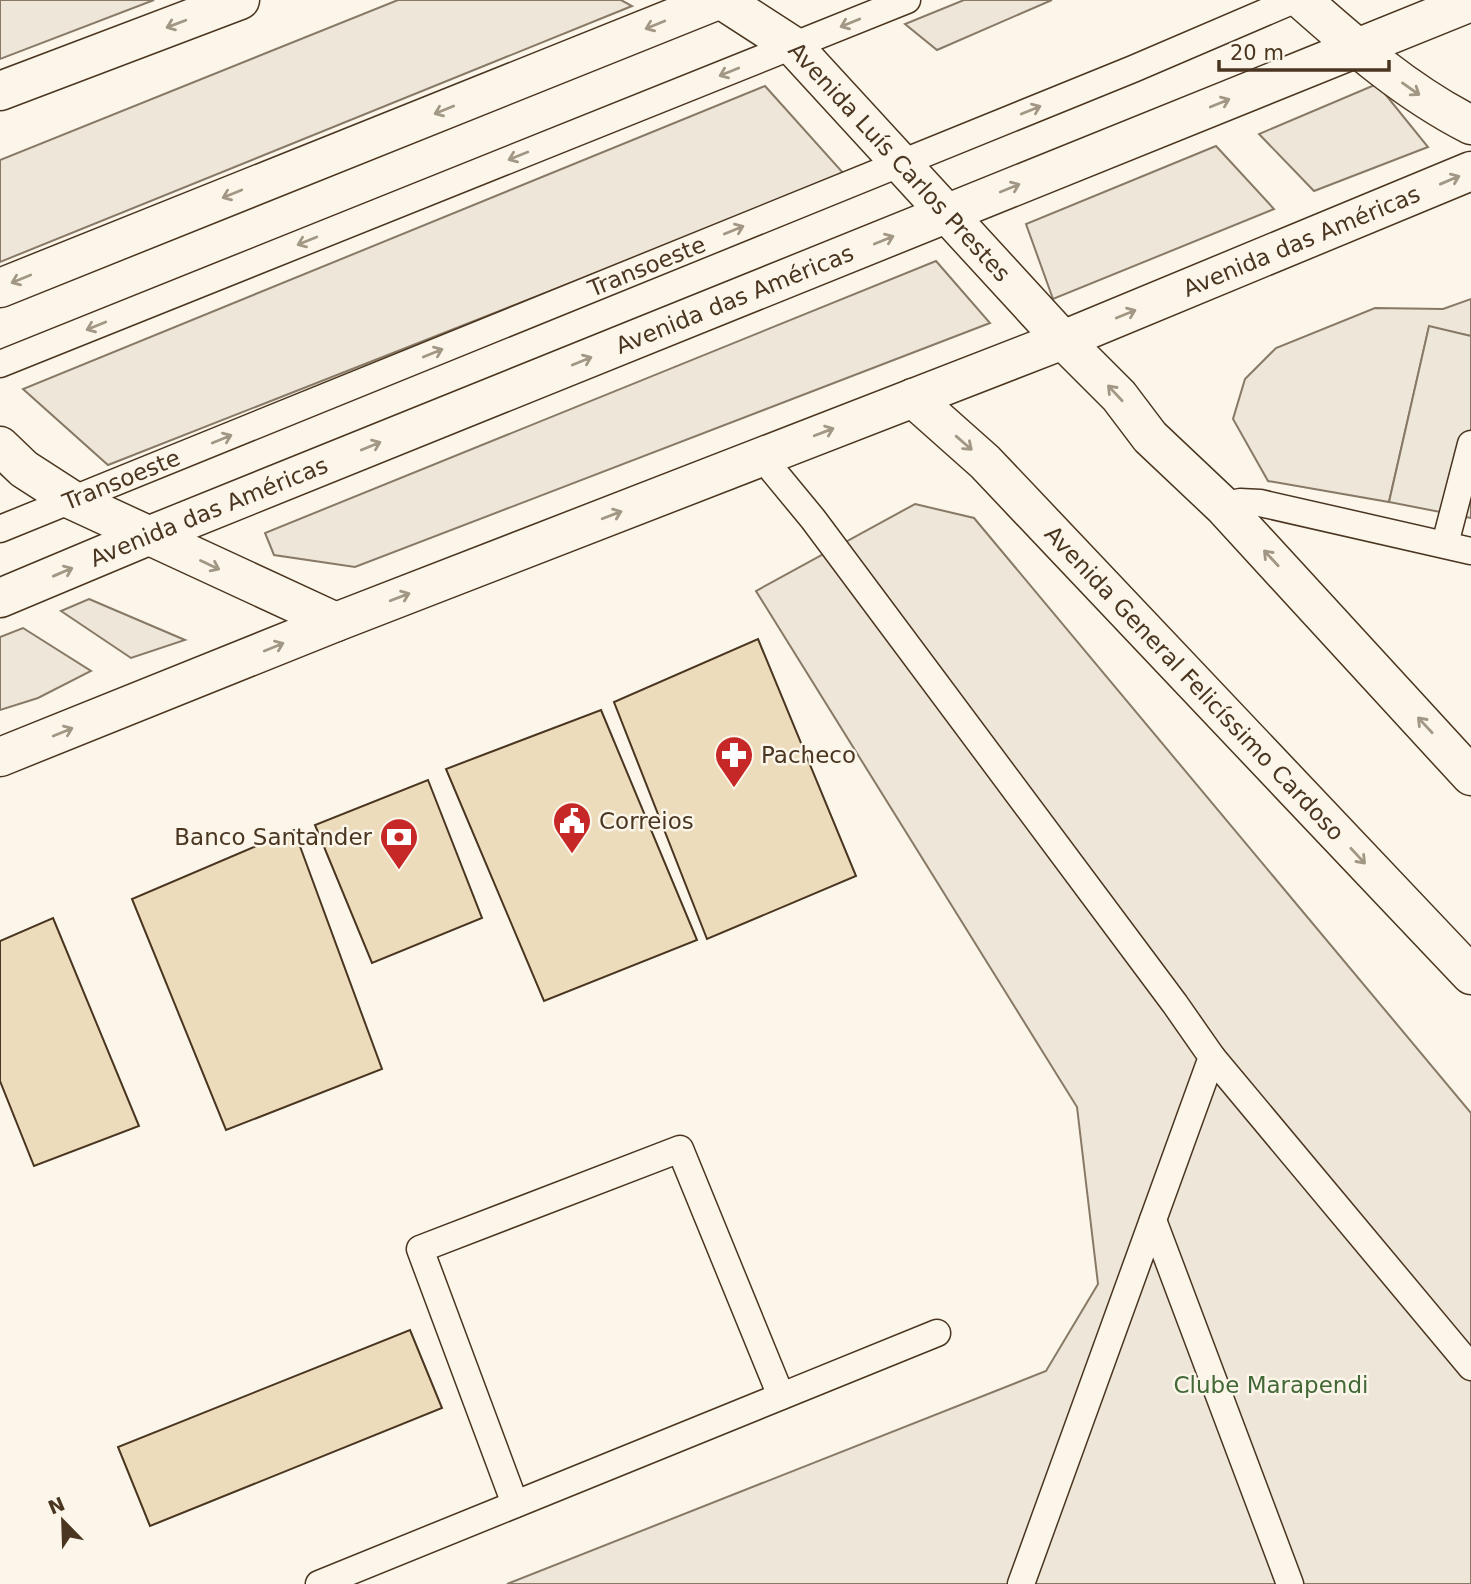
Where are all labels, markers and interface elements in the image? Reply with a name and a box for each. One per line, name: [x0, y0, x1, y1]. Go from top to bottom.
one-way arrow: [840, 17, 861, 30]
one-way arrow: [166, 19, 188, 32]
one-way arrow: [644, 20, 666, 33]
scale bar: [1219, 28, 1389, 72]
street label: Avenida Luís Carlos Prestes: [783, 37, 1016, 287]
text: 20 m: [1230, 41, 1284, 65]
one-way arrow: [719, 66, 741, 79]
one-way arrow: [1401, 82, 1420, 96]
one-way arrow: [1209, 96, 1231, 109]
one-way arrow: [1019, 103, 1041, 116]
one-way arrow: [433, 104, 455, 117]
one-way arrow: [508, 151, 530, 164]
one-way arrow: [1438, 172, 1460, 185]
one-way arrow: [998, 181, 1020, 194]
street label: Avenida das Américas: [1179, 181, 1424, 302]
one-way arrow: [222, 189, 244, 202]
one-way arrow: [723, 223, 744, 236]
street label: Transoeste: [583, 231, 709, 302]
one-way arrow: [872, 232, 894, 245]
one-way arrow: [297, 235, 318, 248]
street label: Avenida das Américas: [612, 240, 857, 359]
one-way arrow: [11, 274, 33, 287]
one-way arrow: [1115, 306, 1136, 319]
one-way arrow: [86, 320, 107, 333]
one-way arrow: [421, 346, 443, 359]
one-way arrow: [570, 354, 592, 367]
one-way arrow: [1107, 384, 1123, 402]
one-way arrow: [812, 425, 834, 437]
one-way arrow: [211, 432, 233, 445]
one-way arrow: [955, 435, 973, 451]
one-way arrow: [359, 439, 381, 452]
street label: Transoeste: [58, 444, 184, 516]
street label: Avenida das Américas: [86, 452, 331, 572]
one-way arrow: [601, 507, 622, 520]
street label: Avenida General Felicíssimo Cardoso: [1040, 521, 1350, 846]
one-way arrow: [1263, 549, 1279, 567]
one-way arrow: [199, 559, 220, 572]
one-way arrow: [52, 565, 73, 578]
one-way arrow: [389, 590, 410, 603]
one-way arrow: [263, 640, 285, 653]
one-way arrow: [1417, 716, 1433, 734]
one-way arrow: [52, 725, 74, 738]
pharmacy icon: Pacheco: [713, 734, 755, 789]
place label: Pacheco: [761, 742, 856, 768]
public building icon: Correios: [551, 800, 593, 855]
place label: Correios: [599, 808, 694, 834]
bank icon: Banco Santander: [378, 816, 420, 871]
place label: Banco Santander: [174, 824, 373, 850]
one-way arrow: [1350, 847, 1366, 865]
park label: Clube Marapendi: [1174, 1372, 1368, 1398]
north arrow: [28, 1486, 98, 1556]
text: N: [45, 1492, 68, 1519]

